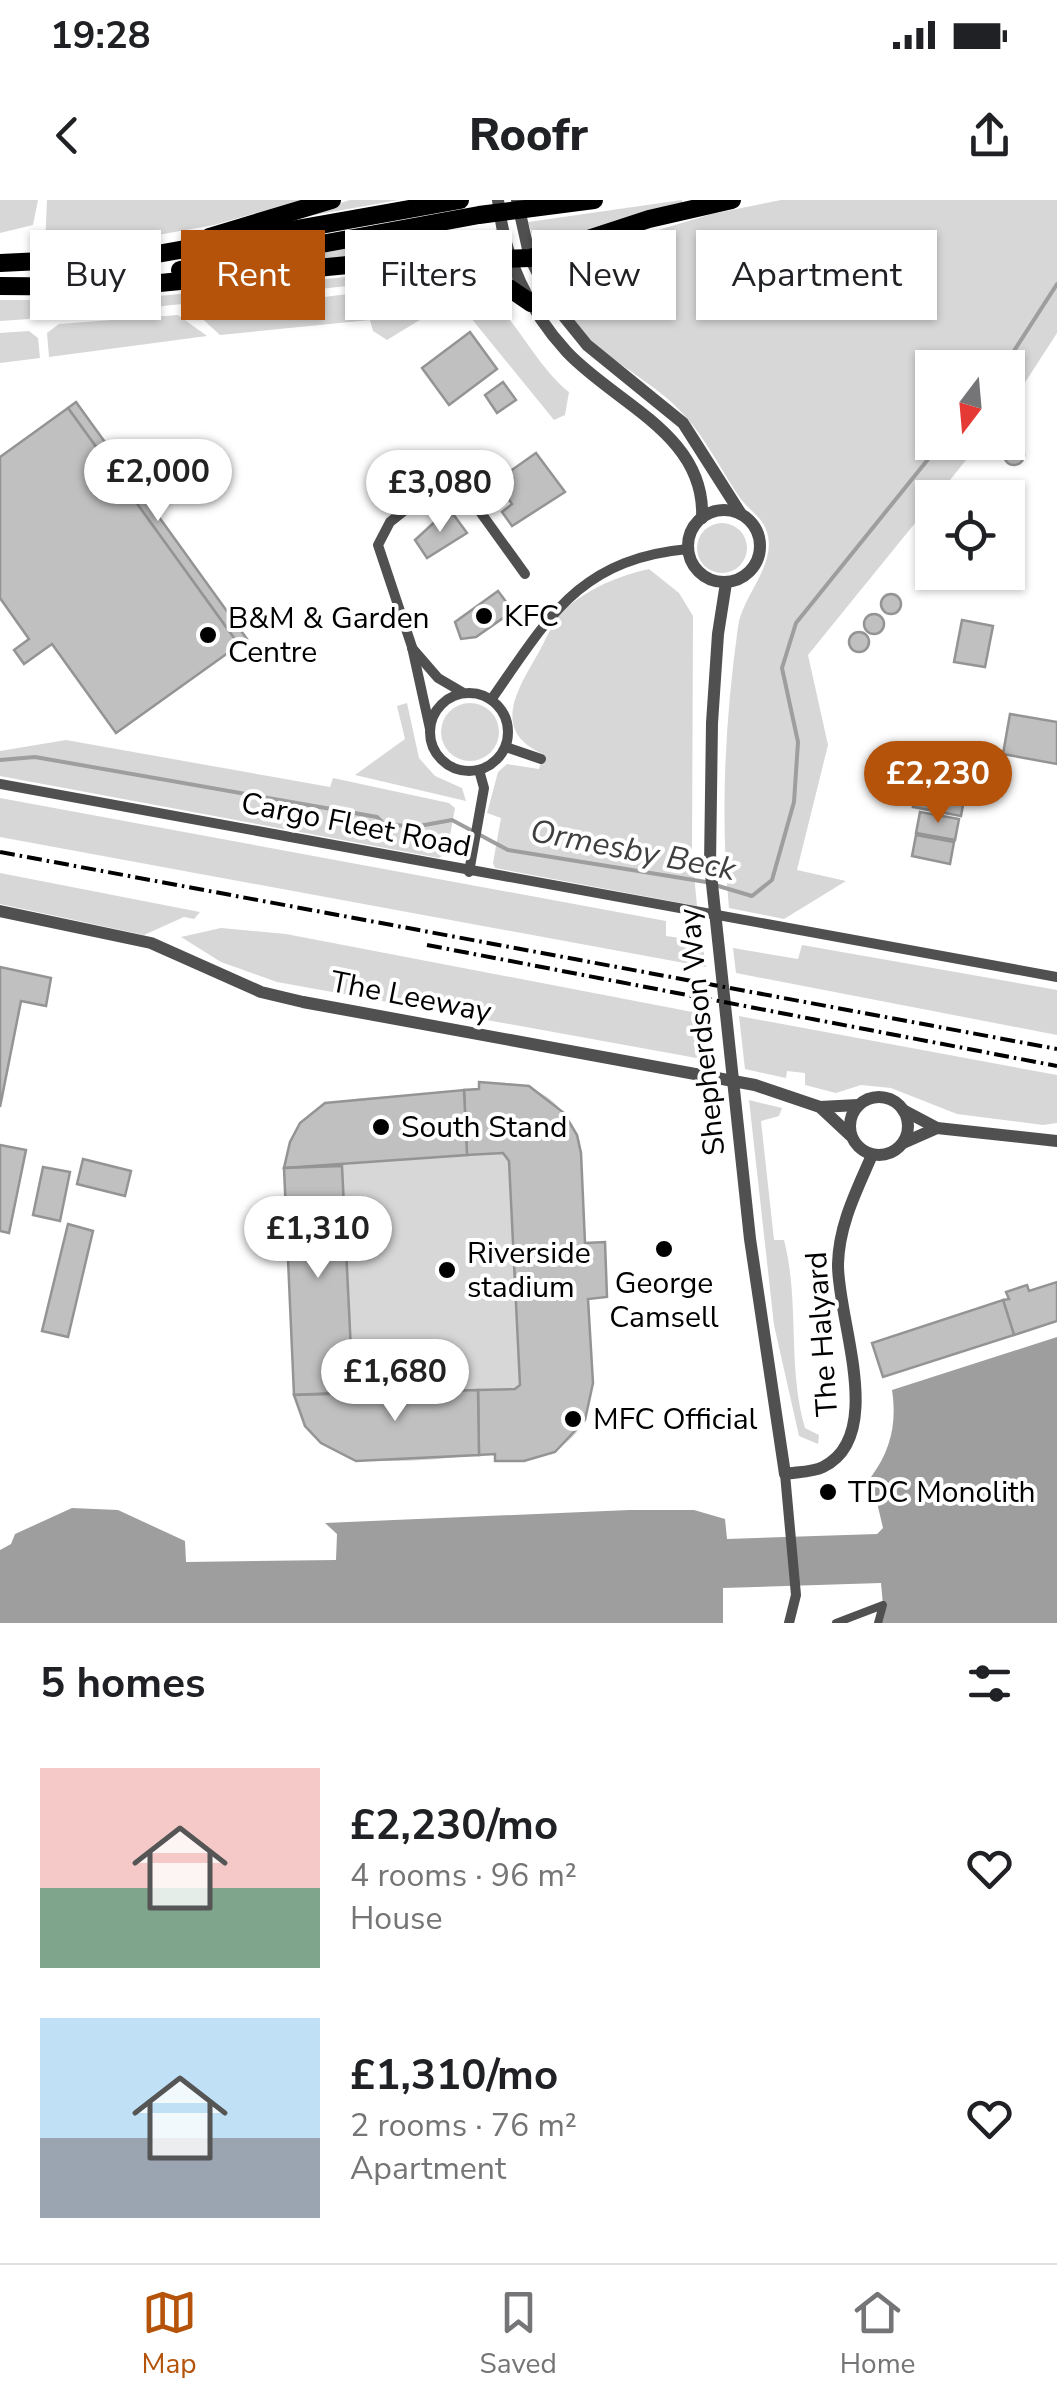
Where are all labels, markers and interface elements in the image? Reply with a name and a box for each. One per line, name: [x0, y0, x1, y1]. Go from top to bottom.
text: 19:28: [50, 10, 151, 61]
text: Roofr: [469, 105, 588, 166]
icon: back: [40, 108, 95, 163]
icon: share: [962, 108, 1017, 163]
chip: Buy: [30, 230, 161, 320]
chip: Rent: [181, 230, 325, 320]
chip: Filters: [345, 230, 512, 320]
chip: New: [532, 230, 676, 320]
chip: Apartment: [696, 230, 937, 320]
north arrow: [915, 350, 1025, 460]
map controls: [915, 350, 1025, 590]
pin: £2,000: [77, 439, 239, 524]
text: £2,000: [106, 450, 210, 493]
pin: £3,080: [359, 450, 521, 535]
text: £3,080: [388, 461, 492, 504]
button: locate: [915, 480, 1025, 590]
place label: KFC: [504, 596, 559, 637]
place label: B&M & Garden Centre: [228, 598, 430, 673]
marker: KFC: [473, 605, 495, 627]
marker: B&M & Garden Centre: [197, 624, 219, 646]
pin: £2,230: [857, 741, 1019, 826]
text: £2,230: [886, 752, 990, 795]
street label: Cargo Fleet Road: [238, 783, 474, 867]
water label: Ormesby Beck: [527, 809, 740, 891]
street label: Shepherdson Way: [669, 906, 735, 1158]
street label: The Leeway: [327, 961, 495, 1033]
place label: South Stand: [401, 1107, 568, 1148]
marker: South Stand: [370, 1116, 392, 1138]
pin: £1,310: [237, 1196, 399, 1281]
text: £1,310: [266, 1207, 370, 1250]
place label: Riverside stadium: [467, 1233, 591, 1308]
marker: George Camsell: [653, 1238, 675, 1260]
street label: The Halyard: [796, 1250, 848, 1418]
marker: Riverside stadium: [436, 1259, 458, 1281]
place label: George Camsell: [609, 1263, 719, 1338]
pin: £1,680: [314, 1339, 476, 1424]
text: £1,680: [343, 1350, 447, 1393]
place label: MFC Official: [593, 1399, 758, 1440]
marker: MFC Official: [562, 1408, 584, 1430]
place label: TDC Monolith: [848, 1472, 1036, 1513]
marker: TDC Monolith: [817, 1481, 839, 1503]
text: 5 homes: [40, 1655, 205, 1712]
icon: filters: [962, 1656, 1017, 1711]
text: £2,230/mo: [350, 1797, 558, 1854]
icon: home: [120, 1808, 240, 1928]
icon: heart: [962, 1841, 1017, 1896]
text: 4 rooms · 96 m²: [350, 1854, 577, 1897]
text: House: [350, 1897, 443, 1940]
text: £1,310/mo: [350, 2047, 558, 2104]
icon: home: [120, 2058, 240, 2178]
icon: heart: [962, 2091, 1017, 2146]
text: 2 rooms · 76 m²: [350, 2104, 577, 2147]
text: Apartment: [350, 2147, 506, 2190]
tab: Map: [141, 2285, 197, 2383]
tab: Saved: [479, 2285, 557, 2383]
tab: Home: [840, 2285, 916, 2383]

